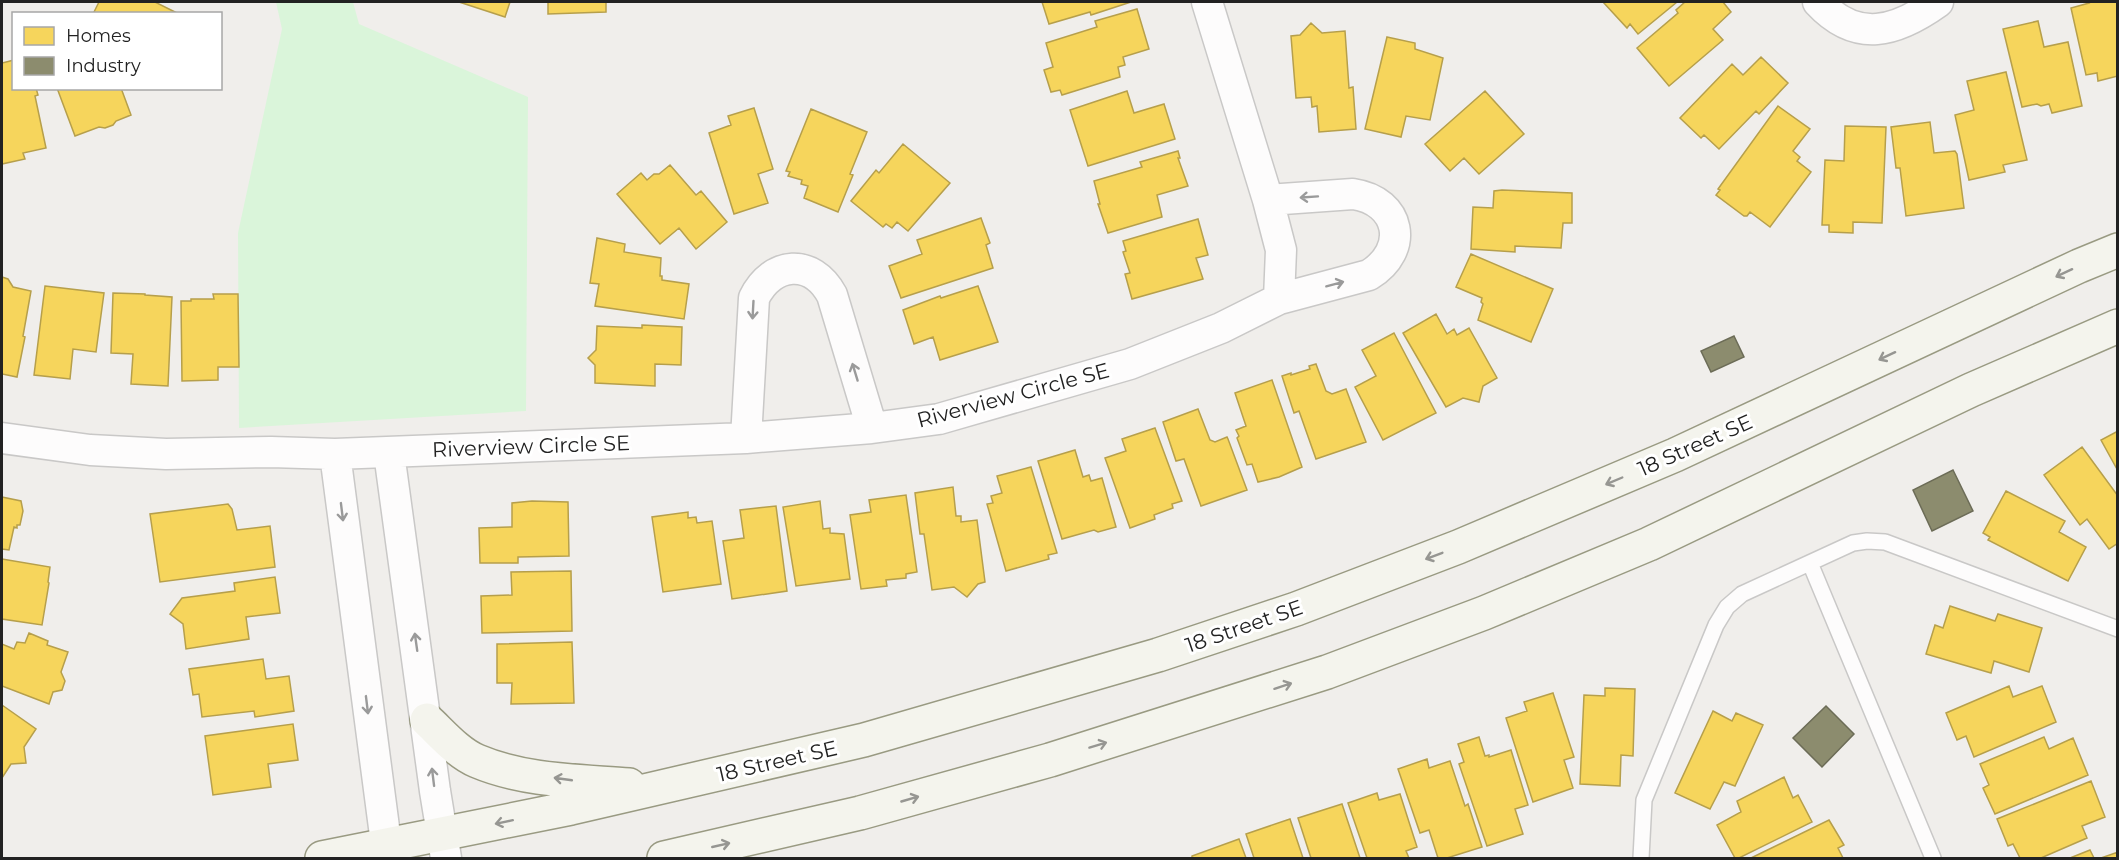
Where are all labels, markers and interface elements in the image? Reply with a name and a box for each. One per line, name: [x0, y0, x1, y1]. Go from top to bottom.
legend: [12, 12, 222, 90]
text: Homes: [66, 25, 131, 47]
text: Industry: [66, 55, 141, 77]
one-way arrow: [1300, 191, 1320, 202]
one-way arrow: [2055, 268, 2073, 280]
one-way arrow: [1326, 278, 1345, 289]
one-way arrow: [747, 300, 758, 320]
one-way arrow: [1879, 351, 1897, 362]
street label: Riverview Circle SE: [914, 357, 1112, 433]
one-way arrow: [849, 363, 860, 382]
street label: 18 Street SE: [1634, 409, 1756, 481]
street label: Riverview Circle SE: [432, 430, 630, 462]
one-way arrow: [1606, 475, 1624, 487]
one-way arrow: [337, 501, 348, 521]
one-way arrow: [1426, 551, 1444, 562]
street label: 18 Street SE: [1182, 594, 1306, 658]
one-way arrow: [410, 632, 421, 652]
one-way arrow: [1273, 680, 1292, 691]
one-way arrow: [362, 695, 373, 714]
street label: 18 Street SE: [715, 735, 839, 787]
one-way arrow: [1088, 739, 1107, 750]
one-way arrow: [428, 768, 439, 787]
one-way arrow: [554, 773, 573, 784]
one-way arrow: [900, 793, 919, 805]
one-way arrow: [494, 817, 514, 828]
one-way arrow: [711, 839, 730, 851]

